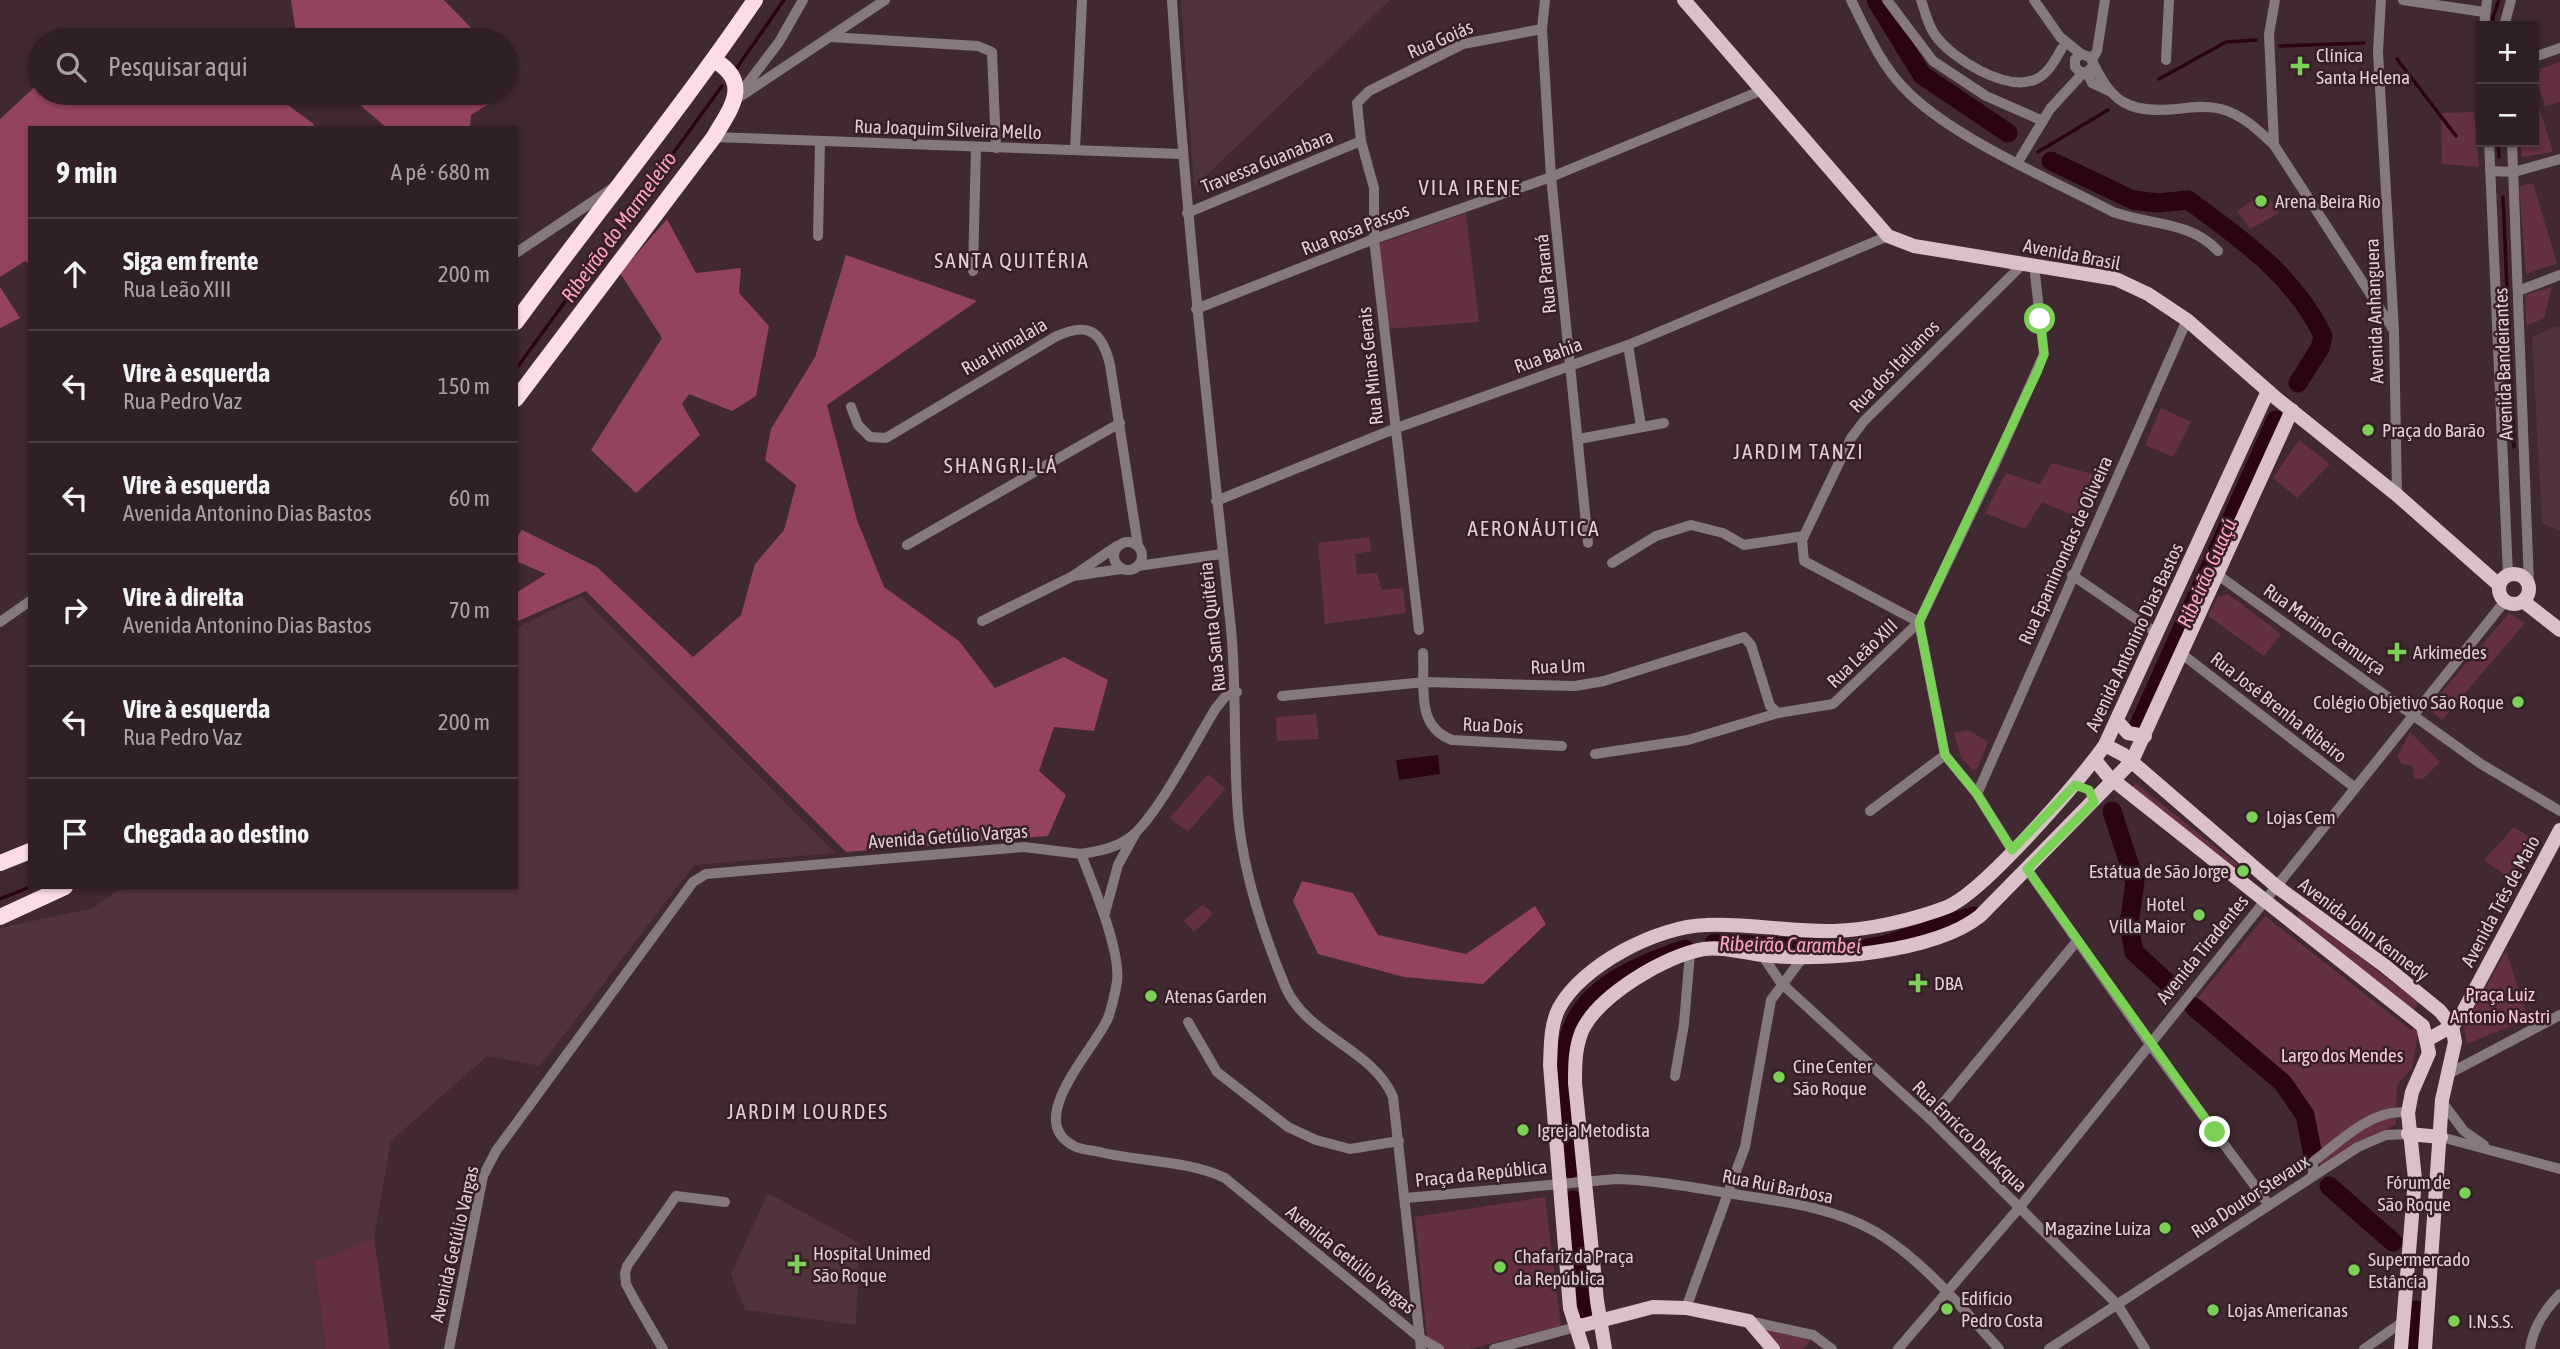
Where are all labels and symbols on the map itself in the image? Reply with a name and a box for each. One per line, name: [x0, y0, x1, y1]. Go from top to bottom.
street label: Rua Goiás: [1404, 15, 1476, 63]
place label: Clínica Santa Helena: [2316, 44, 2410, 88]
marker: Clínica Santa Helena: [2290, 56, 2310, 76]
street label: Rua Joaquim Silveira Mello: [854, 115, 1042, 143]
street label: Travessa Guanabara: [1198, 124, 1336, 198]
water label: Ribeirão do Marmeleiro: [556, 146, 681, 306]
district label: VILA IRENE: [1418, 175, 1522, 199]
place label: Arena Beira Rio: [2275, 190, 2381, 212]
marker: Arena Beira Rio: [2253, 193, 2269, 209]
street label: Rua Rosa Passos: [1298, 198, 1412, 260]
street label: Rua Paraná: [1530, 233, 1560, 315]
street label: Avenida Brasil: [2021, 234, 2123, 274]
street label: Avenida Anhanguera: [2360, 238, 2388, 384]
district label: SANTA QUITÉRIA: [934, 248, 1090, 272]
street label: Avenida Bandeirantes: [2489, 287, 2517, 441]
route start: [2024, 303, 2055, 334]
street label: Rua Minas Gerais: [1353, 306, 1387, 426]
street label: Rua Himalaia: [957, 313, 1051, 379]
street label: Rua dos Italianos: [1845, 315, 1944, 417]
street label: Rua Bahia: [1511, 333, 1585, 377]
place label: Praça do Barão: [2382, 419, 2485, 441]
marker: Praça do Barão: [2360, 422, 2376, 438]
district label: JARDIM TANZI: [1733, 439, 1865, 463]
street label: Rua Epaminondas de Oliveira: [2013, 452, 2117, 648]
district label: SHANGRI-LÁ: [944, 453, 1058, 477]
water label: Ribeirão Guaçú: [2171, 514, 2241, 631]
district label: AERONÁUTICA: [1467, 516, 1601, 540]
street label: Avenida Antonino Dias Bastos: [2081, 539, 2187, 735]
street label: Rua Santa Quitéria: [1194, 561, 1230, 693]
street label: Rua Marino Camurça: [2260, 579, 2390, 679]
street label: Rua Leão XIII: [1822, 614, 1902, 692]
place label: Arkimedes: [2413, 641, 2487, 663]
marker: Arkimedes: [2387, 642, 2407, 662]
street label: Rua José Brenha Ribeiro: [2207, 647, 2351, 767]
street label: Rua Um: [1530, 654, 1586, 678]
place label: Colégio Objetivo São Roque: [2313, 691, 2504, 713]
marker: Colégio Objetivo São Roque: [2510, 694, 2526, 710]
street label: Rua Dois: [1462, 712, 1524, 738]
place label: Lojas Cem: [2266, 806, 2336, 828]
marker: Lojas Cem: [2244, 809, 2260, 825]
street label: Avenida Getúlio Vargas: [868, 819, 1029, 853]
street label: Avenida Três de Maio: [2456, 832, 2544, 970]
place label: Estátua de São Jorge: [2089, 860, 2229, 882]
marker: Estátua de São Jorge: [2235, 863, 2251, 879]
street label: Avenida John Kennedy: [2295, 873, 2433, 985]
street label: Avenida Tiradentes: [2151, 890, 2253, 1008]
place label: Hotel Villa Maior: [2109, 893, 2185, 937]
marker: Hotel Villa Maior: [2191, 907, 2207, 923]
water label: Ribeirão Carambeí: [1719, 931, 1862, 957]
place label: DBA: [1934, 972, 1964, 994]
marker: DBA: [1908, 973, 1928, 993]
park label: Praça Luiz Antonio Nastri: [2450, 983, 2550, 1027]
place label: Atenas Garden: [1165, 985, 1267, 1007]
marker: Atenas Garden: [1143, 988, 1159, 1004]
park label: Largo dos Mendes: [2281, 1044, 2404, 1066]
place label: Cine Center São Roque: [1793, 1055, 1873, 1099]
marker: Cine Center São Roque: [1771, 1069, 1787, 1085]
street label: Rua Enricco DelAcqua: [1908, 1076, 2032, 1196]
district label: JARDIM LOURDES: [727, 1099, 889, 1123]
route end: [2199, 1116, 2230, 1147]
place label: Igreja Metodista: [1537, 1119, 1650, 1141]
marker: Igreja Metodista: [1515, 1122, 1531, 1138]
street label: Rua Doutor Stevaux: [2187, 1149, 2313, 1242]
street label: Praça da República: [1414, 1155, 1548, 1191]
street label: Avenida Getúlio Vargas: [425, 1163, 483, 1324]
street label: Rua Rui Barbosa: [1721, 1164, 1835, 1208]
place label: Fórum de São Roque: [2377, 1171, 2451, 1215]
marker: Fórum de São Roque: [2457, 1185, 2473, 1201]
street label: Avenida Getúlio Vargas: [1282, 1200, 1420, 1318]
place label: Magazine Luiza: [2045, 1217, 2151, 1239]
marker: Magazine Luiza: [2157, 1220, 2173, 1236]
place label: Hospital Unimed São Roque: [813, 1242, 931, 1286]
place label: Chafariz da Praça da República: [1514, 1245, 1634, 1289]
place label: Supermercado Estância: [2368, 1248, 2470, 1292]
marker: Hospital Unimed São Roque: [787, 1254, 807, 1274]
marker: Chafariz da Praça da República: [1492, 1259, 1508, 1275]
marker: Supermercado Estância: [2346, 1262, 2362, 1278]
place label: Edifício Pedro Costa: [1961, 1287, 2043, 1331]
place label: Lojas Americanas: [2227, 1299, 2348, 1321]
marker: Edifício Pedro Costa: [1939, 1301, 1955, 1317]
marker: Lojas Americanas: [2205, 1302, 2221, 1318]
place label: I.N.S.S.: [2468, 1310, 2514, 1332]
marker: I.N.S.S.: [2446, 1313, 2462, 1329]

